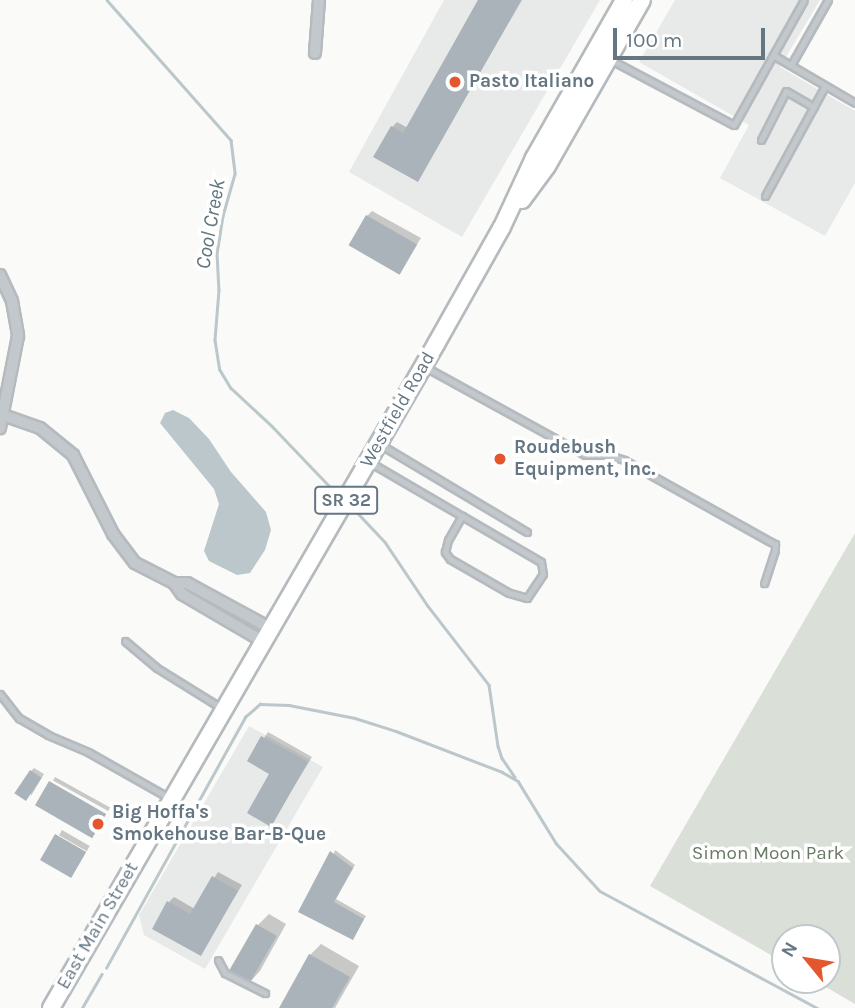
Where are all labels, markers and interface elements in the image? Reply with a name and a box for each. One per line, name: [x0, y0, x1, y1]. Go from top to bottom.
scale bar: [617, 14, 769, 58]
text: 100 m: [626, 28, 683, 52]
place label: Pasto Italiano: [469, 71, 594, 93]
marker: Pasto Italiano: [447, 74, 463, 90]
water label: Cool Creek: [190, 177, 230, 271]
street label: Westfield Road: [356, 348, 440, 472]
place label: Roudebush Equipment, Inc.: [514, 437, 655, 481]
marker: Roudebush Equipment, Inc.: [492, 451, 508, 467]
road number: SR 32: [313, 486, 379, 514]
place label: Big Hoffa's Smokehouse Bar-B-Que: [112, 802, 326, 846]
marker: Big Hoffa's Smokehouse Bar-B-Que: [90, 816, 106, 832]
park label: Simon Moon Park: [692, 843, 844, 865]
street label: East Main Street: [52, 858, 144, 994]
north arrow: [771, 924, 841, 994]
text: N: [777, 938, 802, 961]

